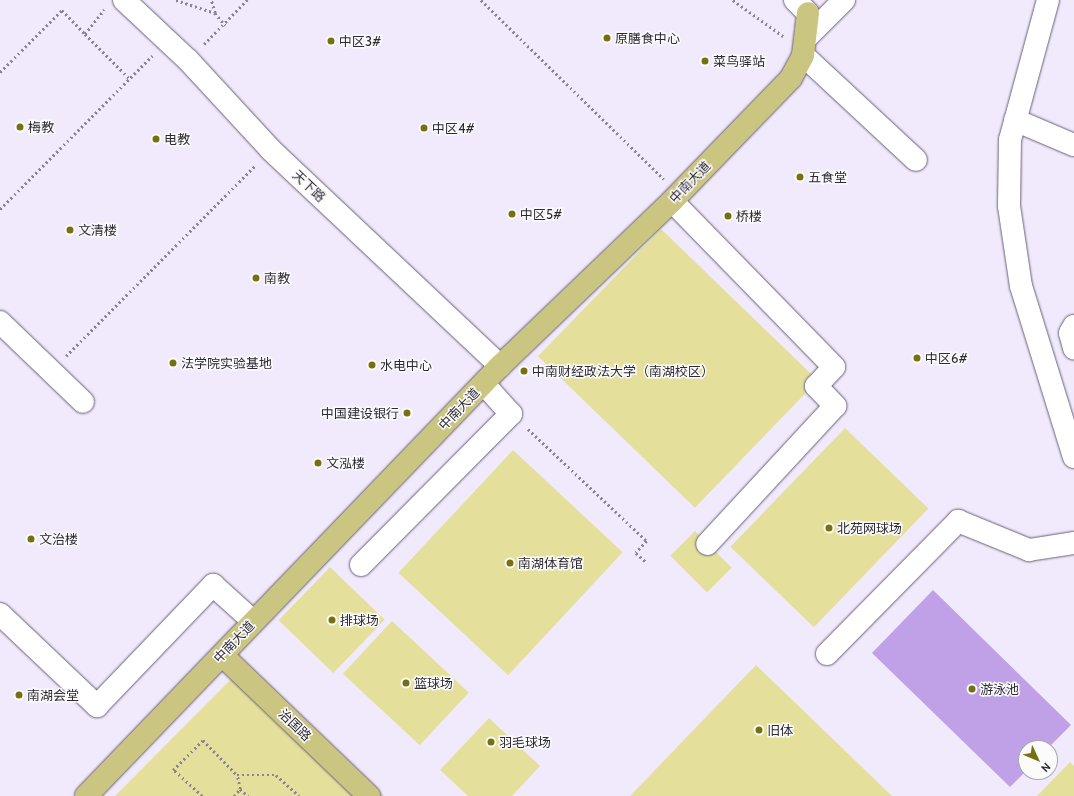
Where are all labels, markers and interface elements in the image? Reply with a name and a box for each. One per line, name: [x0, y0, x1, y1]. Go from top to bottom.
place label: 原膳食中心: [615, 30, 680, 46]
place label: 中区3#: [339, 33, 381, 49]
marker: 原膳食中心: [602, 33, 612, 43]
marker: 中区3#: [326, 36, 336, 46]
place label: 菜鸟驿站: [713, 53, 765, 69]
marker: 菜鸟驿站: [700, 56, 710, 66]
place label: 梅教: [28, 119, 54, 135]
place label: 中区4#: [432, 120, 475, 136]
marker: 梅教: [15, 122, 25, 132]
marker: 中区4#: [419, 123, 429, 133]
place label: 电教: [164, 131, 190, 147]
marker: 电教: [151, 134, 161, 144]
street label: 中南大道: [666, 158, 714, 206]
street label: 天下路: [289, 167, 329, 205]
place label: 五食堂: [808, 169, 847, 185]
marker: 五食堂: [795, 172, 805, 182]
place label: 中区5#: [520, 206, 562, 222]
place label: 桥楼: [736, 208, 762, 224]
marker: 中区5#: [507, 209, 517, 219]
marker: 桥楼: [723, 211, 733, 221]
place label: 文清楼: [78, 222, 117, 238]
marker: 文清楼: [65, 225, 75, 235]
place label: 南教: [264, 270, 290, 286]
marker: 南教: [251, 273, 261, 283]
place label: 中区6#: [925, 350, 968, 366]
marker: 中区6#: [912, 353, 922, 363]
place label: 法学院实验基地: [181, 355, 272, 371]
place label: 水电中心: [380, 357, 432, 373]
marker: 法学院实验基地: [168, 358, 178, 368]
marker: 水电中心: [367, 360, 377, 370]
place label: 中南财经政法大学（南湖校区）: [532, 363, 714, 379]
marker: 中南财经政法大学（南湖校区）: [519, 366, 529, 376]
street label: 中南大道: [435, 385, 483, 433]
place label: 中国建设银行: [321, 405, 399, 421]
marker: 中国建设银行: [402, 408, 412, 418]
place label: 文泓楼: [326, 455, 365, 471]
marker: 文泓楼: [313, 458, 323, 468]
place label: 北苑网球场: [837, 520, 902, 536]
marker: 北苑网球场: [824, 523, 834, 533]
place label: 文治楼: [39, 531, 78, 547]
marker: 文治楼: [26, 534, 36, 544]
place label: 南湖体育馆: [518, 555, 583, 571]
marker: 南湖体育馆: [505, 558, 515, 568]
place label: 排球场: [340, 612, 379, 628]
marker: 排球场: [327, 615, 337, 625]
street label: 中南大道: [210, 618, 258, 666]
place label: 篮球场: [414, 675, 453, 691]
marker: 篮球场: [401, 678, 411, 688]
place label: 游泳池: [980, 681, 1019, 697]
marker: 游泳池: [967, 684, 977, 694]
place label: 南湖会堂: [27, 687, 79, 703]
marker: 南湖会堂: [14, 690, 24, 700]
street label: 治国路: [276, 706, 314, 744]
place label: 旧体: [767, 722, 793, 738]
marker: 旧体: [754, 725, 764, 735]
place label: 羽毛球场: [499, 734, 551, 750]
marker: 羽毛球场: [486, 737, 496, 747]
north arrow: [1018, 740, 1058, 780]
text: N: [1038, 760, 1054, 775]

